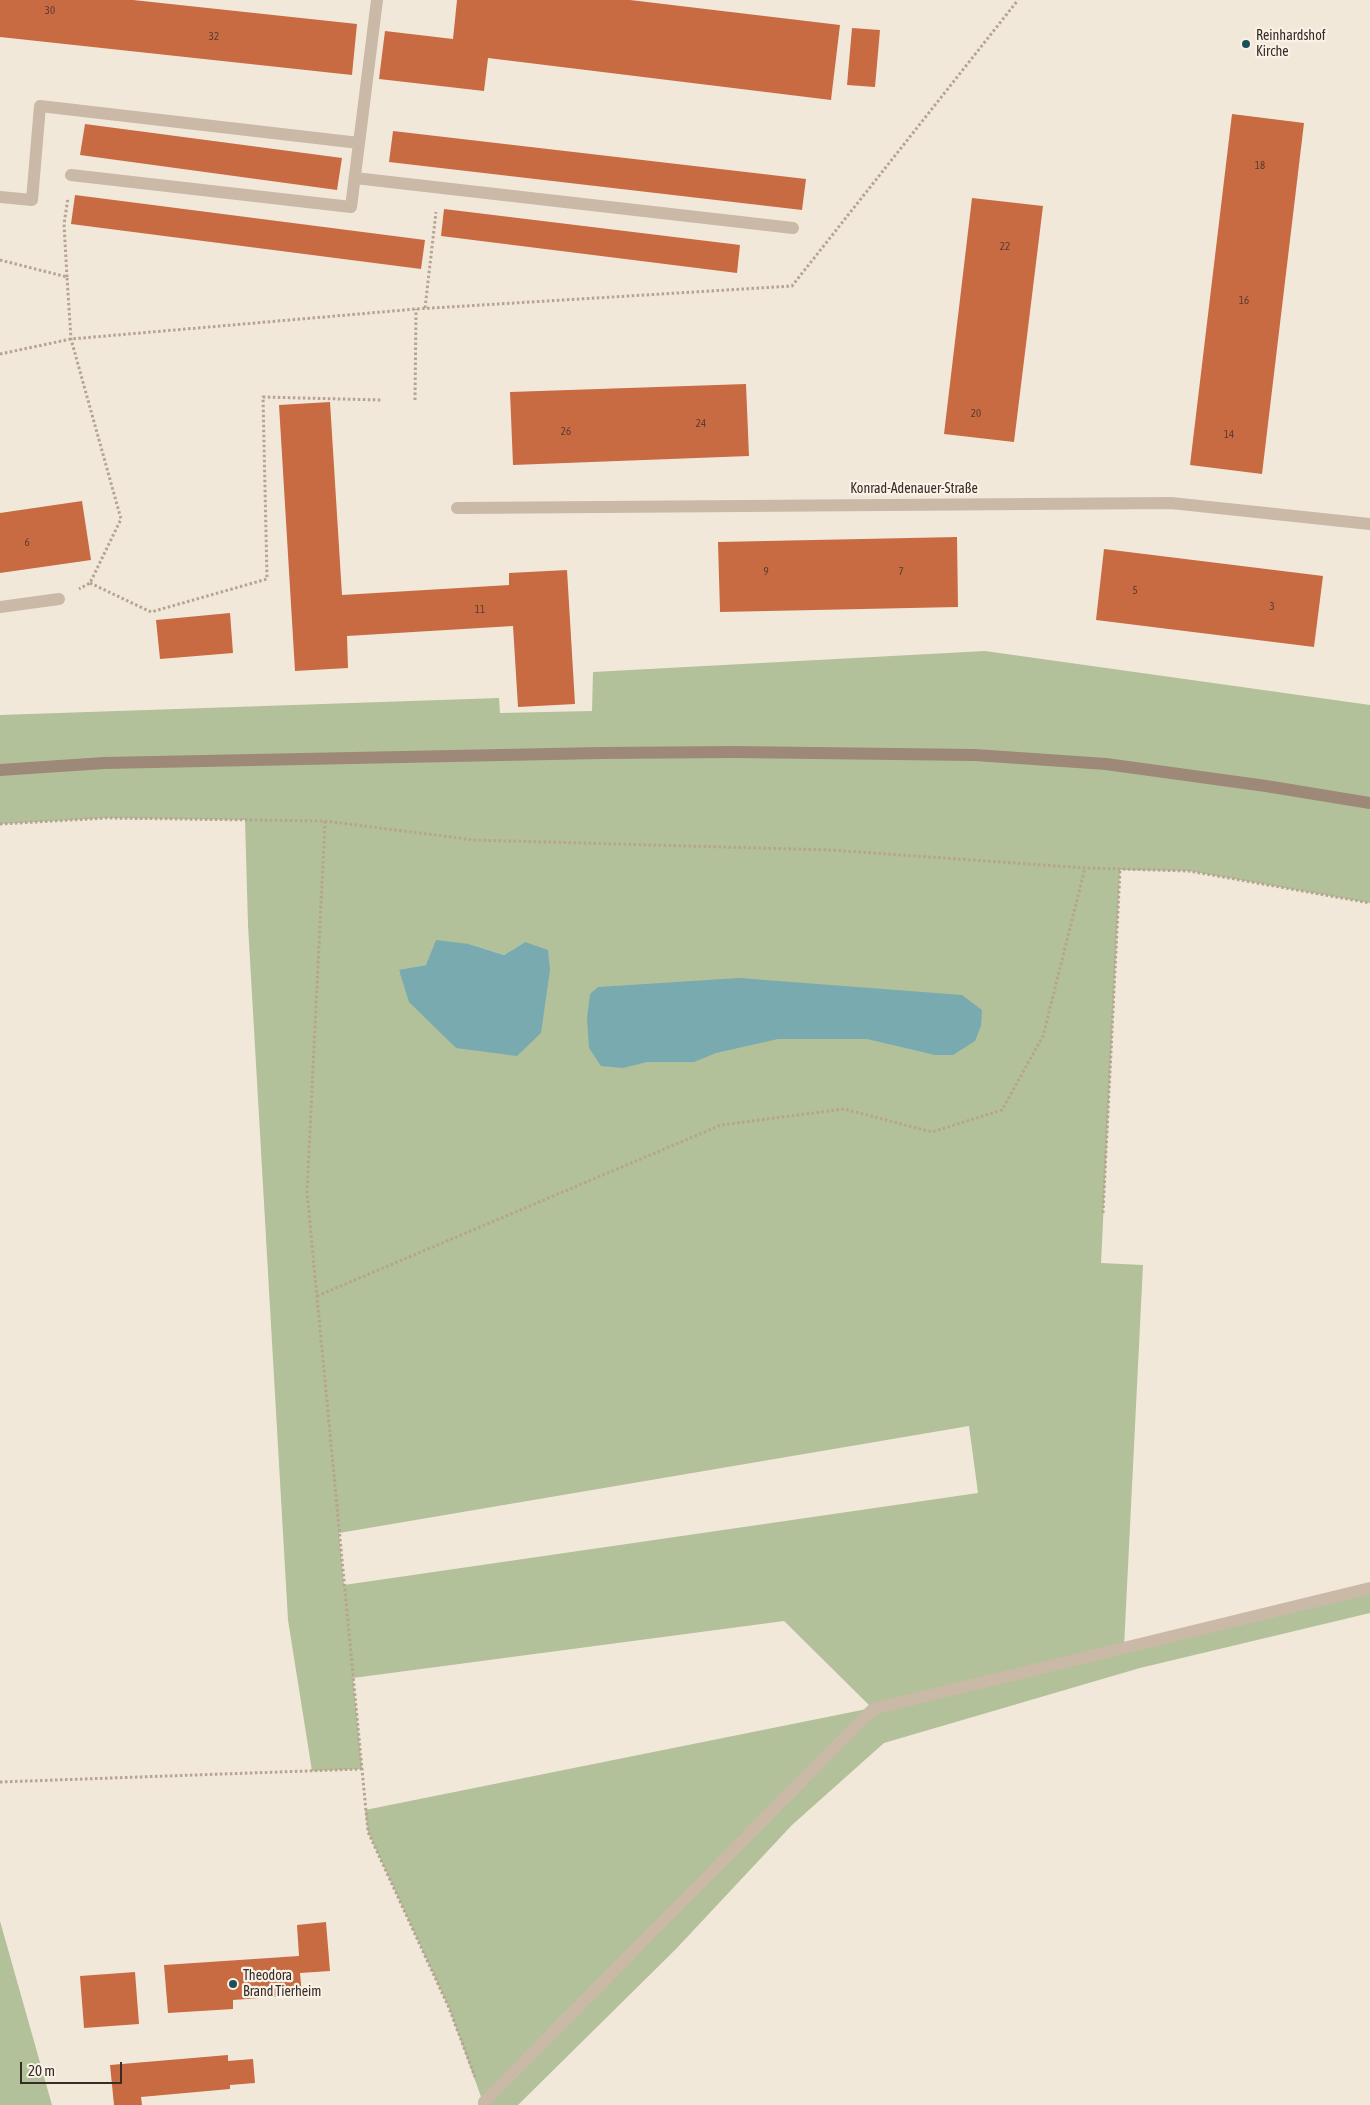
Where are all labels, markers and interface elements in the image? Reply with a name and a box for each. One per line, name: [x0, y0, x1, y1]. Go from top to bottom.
house number: 30: [45, 4, 55, 18]
place label: Reinhardshof Kirche: [1256, 28, 1326, 60]
house number: 32: [209, 30, 219, 44]
marker: Reinhardshof Kirche: [1240, 38, 1252, 50]
house number: 18: [1255, 159, 1265, 173]
house number: 22: [1000, 240, 1010, 254]
house number: 16: [1239, 294, 1249, 308]
house number: 20: [971, 407, 981, 421]
house number: 24: [696, 417, 706, 431]
house number: 26: [561, 425, 571, 439]
house number: 14: [1224, 428, 1234, 442]
street label: Konrad-Adenauer-Straße: [850, 481, 978, 497]
house number: 6: [24, 536, 30, 550]
house number: 9: [763, 565, 769, 579]
house number: 7: [898, 565, 904, 579]
house number: 5: [1132, 584, 1138, 598]
house number: 3: [1269, 600, 1275, 614]
house number: 11: [475, 603, 485, 617]
place label: Theodora Brand Tierheim: [243, 1968, 321, 2000]
marker: Theodora Brand Tierheim: [227, 1978, 239, 1990]
scale bar: [22, 2052, 125, 2084]
text: 20 m: [28, 2062, 55, 2079]

